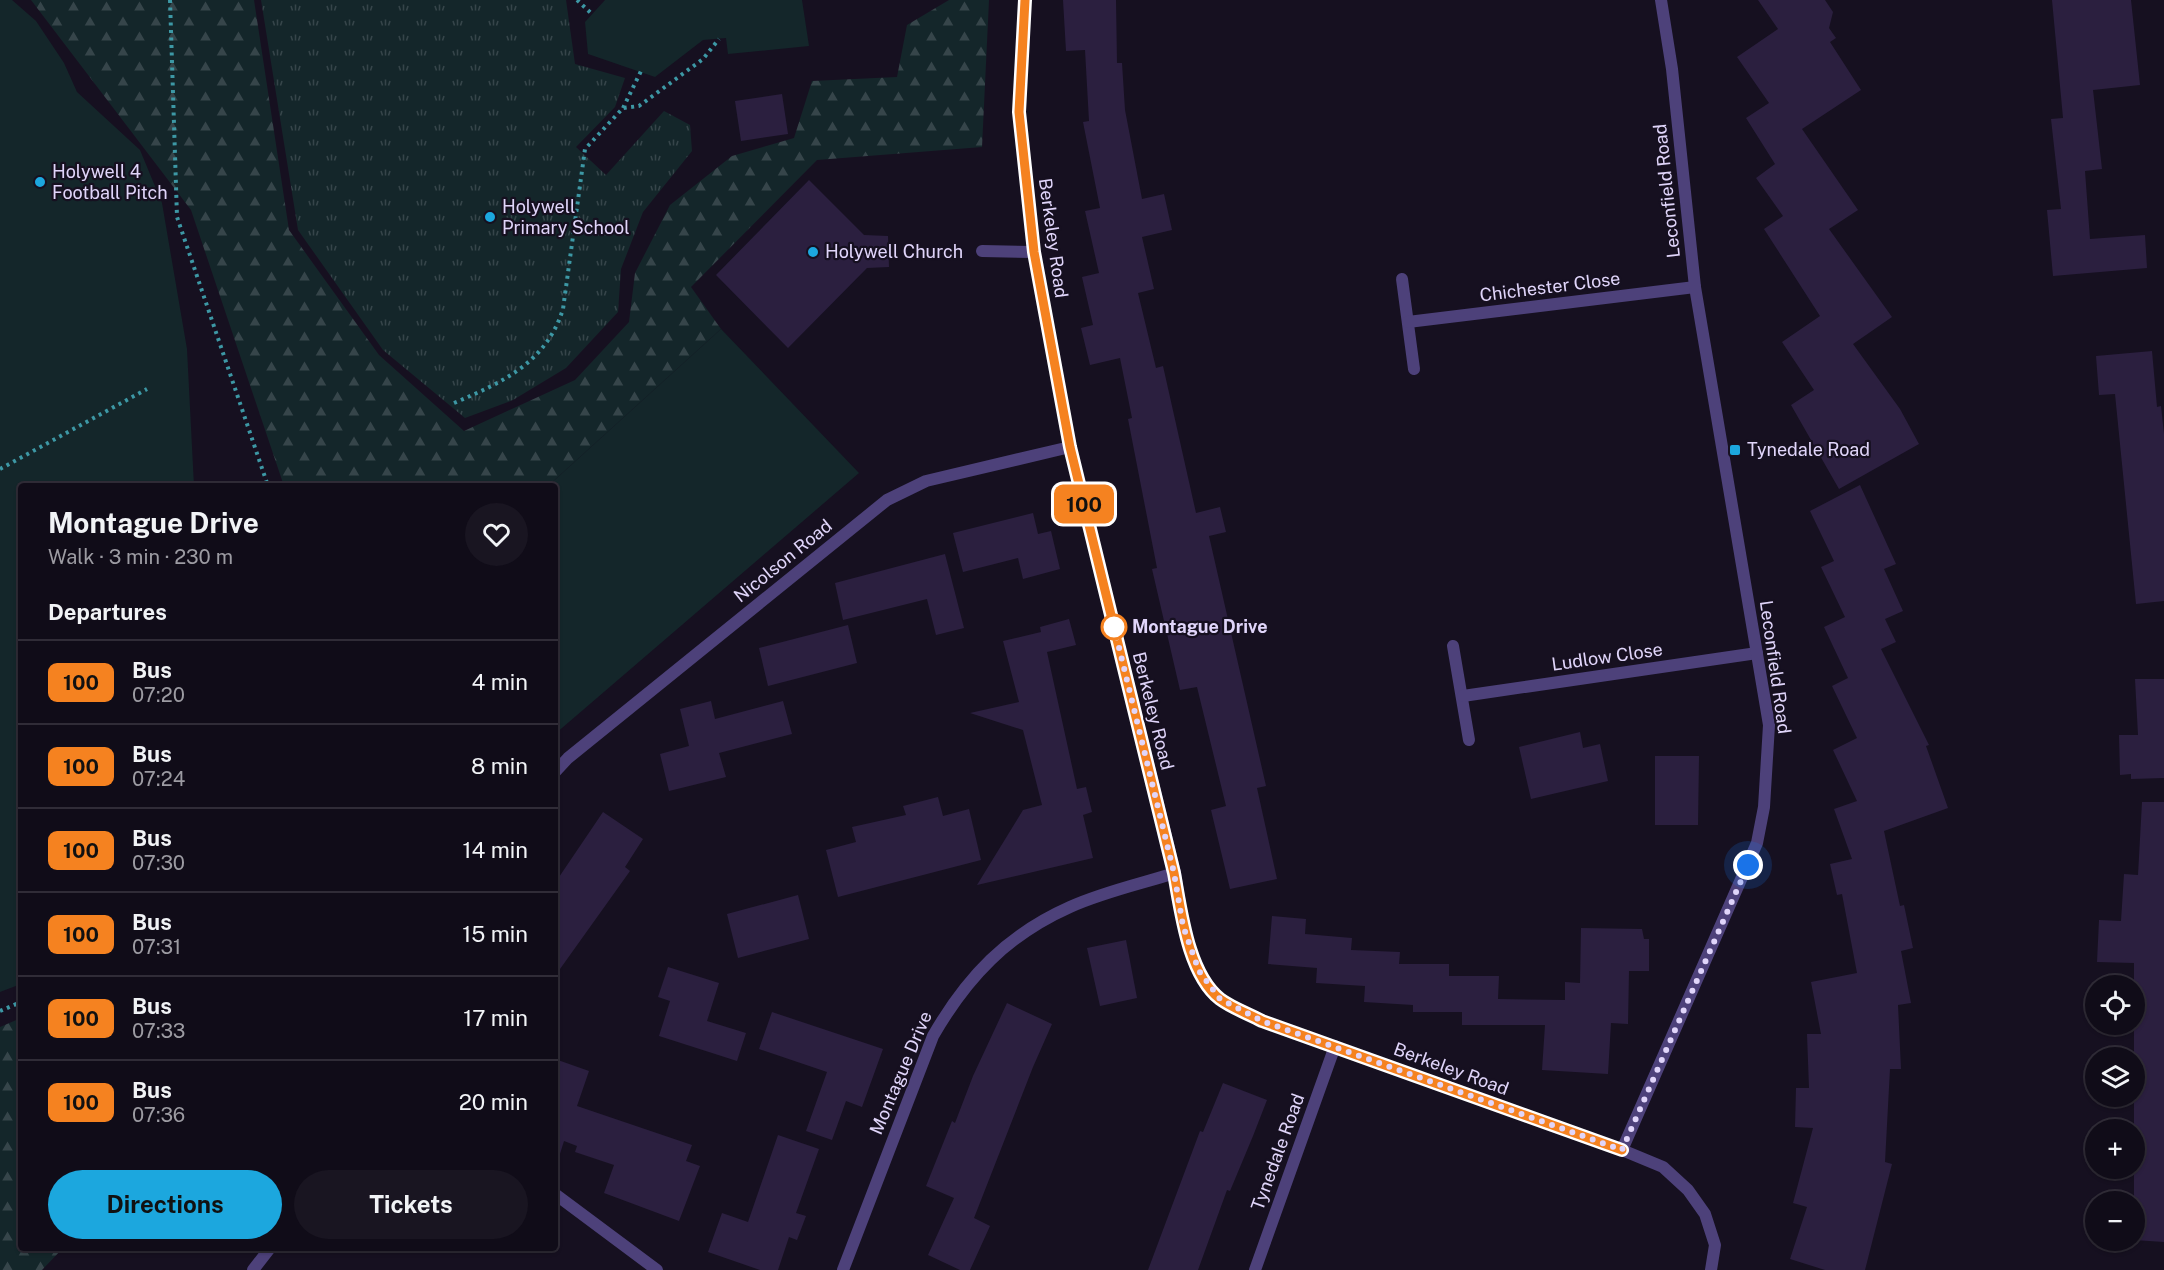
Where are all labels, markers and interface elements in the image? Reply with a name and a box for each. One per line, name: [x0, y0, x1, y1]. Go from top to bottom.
street label: Leconfield Road: [1649, 123, 1684, 259]
place label: Holywell 4 Football Pitch: [52, 161, 168, 203]
marker: Holywell 4 Football Pitch: [33, 175, 47, 189]
street label: Berkeley Road: [1035, 177, 1072, 299]
place label: Holywell Primary School: [502, 196, 630, 238]
marker: Holywell Primary School: [483, 210, 497, 224]
place label: Holywell Church: [825, 241, 963, 262]
marker: Holywell Church: [806, 245, 820, 259]
street label: Chichester Close: [1478, 267, 1621, 306]
place label: Tynedale Road: [1747, 439, 1870, 460]
marker: Tynedale Road: [1728, 443, 1742, 457]
line badge: 100: [1050, 484, 1118, 524]
text: 100: [1066, 492, 1102, 517]
button: heart: [465, 503, 528, 566]
text: Montague Drive: [48, 506, 259, 539]
street label: Nicolson Road: [730, 515, 836, 606]
text: Walk · 3 min · 230 m: [48, 545, 233, 569]
text: Departures: [48, 599, 167, 625]
street label: Leconfield Road: [1756, 599, 1795, 735]
marker: Montague Drive: [1101, 614, 1127, 640]
place label: Montague Drive: [1132, 616, 1268, 637]
street label: Ludlow Close: [1550, 638, 1664, 675]
street label: Berkeley Road: [1129, 650, 1178, 772]
text: Bus: [132, 657, 172, 683]
text: 4 min: [472, 669, 528, 695]
text: 100: [63, 670, 99, 695]
text: 07:20: [132, 683, 185, 707]
text: Bus: [132, 741, 172, 767]
text: 8 min: [471, 753, 528, 779]
text: 100: [63, 754, 99, 779]
text: 07:24: [132, 767, 185, 791]
text: Bus: [132, 825, 172, 851]
text: 14 min: [463, 837, 528, 863]
text: 100: [63, 838, 99, 863]
your location: [1733, 850, 1763, 880]
text: 07:30: [132, 851, 185, 875]
text: Bus: [132, 909, 172, 935]
text: 15 min: [462, 921, 528, 947]
text: 100: [63, 922, 99, 947]
text: 07:31: [132, 935, 181, 959]
map controls: [2085, 975, 2145, 1251]
button: locate: [2085, 975, 2145, 1035]
text: Bus: [132, 993, 172, 1019]
text: 17 min: [463, 1005, 528, 1031]
text: 100: [63, 1006, 99, 1031]
street label: Montague Drive: [865, 1008, 936, 1138]
text: 07:33: [132, 1019, 185, 1043]
street label: Berkeley Road: [1391, 1038, 1512, 1099]
button: layers: [2085, 1047, 2145, 1107]
text: Bus: [132, 1077, 172, 1103]
text: 20 min: [459, 1089, 528, 1115]
text: 100: [63, 1090, 99, 1115]
street label: Tynedale Road: [1247, 1090, 1308, 1213]
text: 07:36: [132, 1103, 185, 1127]
button: +: [2085, 1119, 2145, 1179]
button: Directions: [48, 1170, 282, 1239]
button: Tickets: [294, 1170, 528, 1239]
button: −: [2085, 1191, 2145, 1251]

